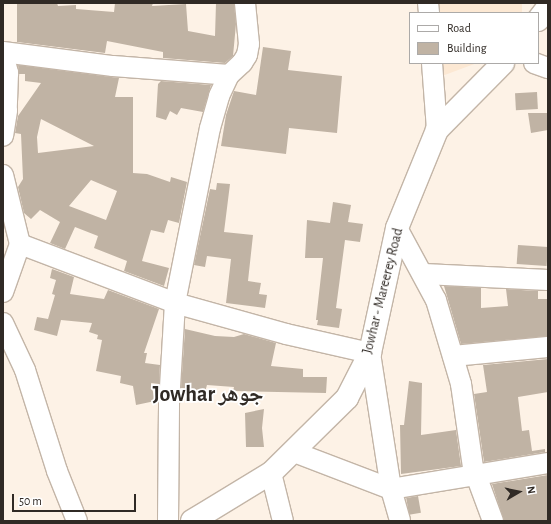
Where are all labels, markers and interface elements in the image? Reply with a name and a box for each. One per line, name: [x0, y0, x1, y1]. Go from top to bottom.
legend: [409, 12, 539, 64]
text: Road: [447, 22, 471, 34]
text: Building: [447, 42, 487, 54]
street label: Jowhar - Mareerey Road: [359, 226, 407, 356]
district label: Jowhar جوهر: [152, 382, 264, 408]
north arrow: [499, 472, 539, 512]
text: N: [525, 485, 537, 495]
scale bar: [14, 486, 138, 512]
text: 50 m: [19, 495, 42, 507]

